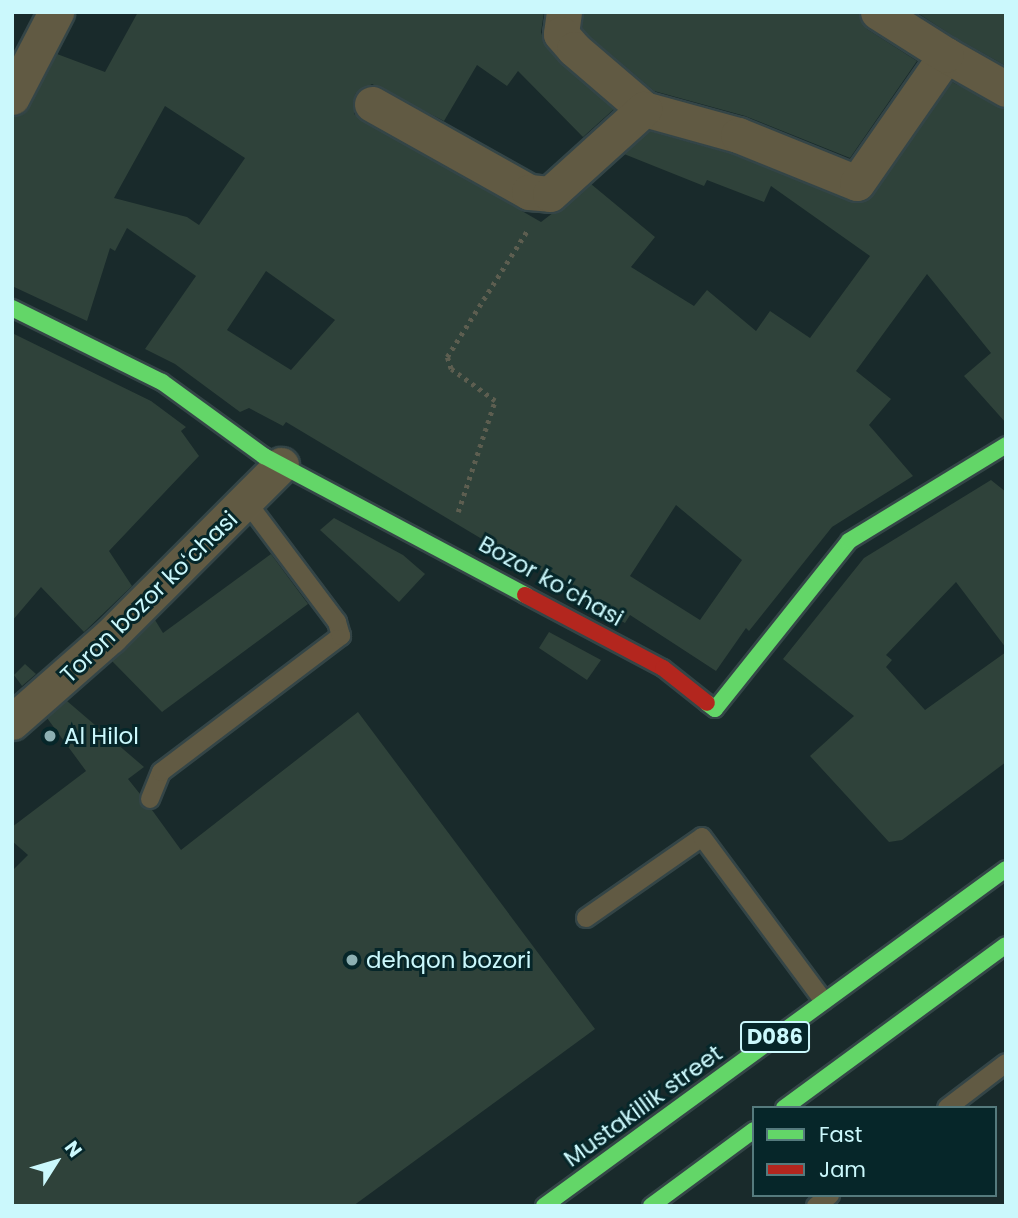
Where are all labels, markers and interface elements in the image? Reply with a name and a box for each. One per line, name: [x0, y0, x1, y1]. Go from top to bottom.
street label: Toron bozor koʻchasi: [55, 505, 243, 689]
street label: Bozor ko'chasi: [474, 530, 628, 632]
place label: Al Hilol: [64, 722, 139, 750]
marker: Al Hilol: [42, 728, 58, 744]
place label: dehqon bozori: [366, 946, 531, 974]
marker: dehqon bozori: [344, 952, 360, 968]
road number: D086: [740, 1020, 810, 1054]
street label: Mustakillik street: [559, 1039, 727, 1173]
legend: [752, 1106, 997, 1197]
text: Fast: [819, 1120, 862, 1149]
north arrow: [21, 1127, 91, 1197]
text: N: [58, 1135, 88, 1163]
text: Jam: [819, 1155, 866, 1184]

